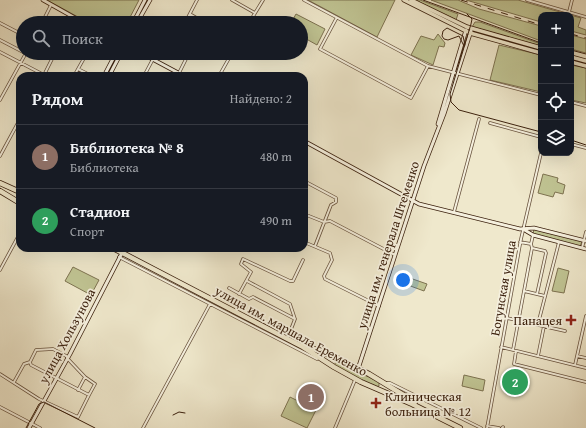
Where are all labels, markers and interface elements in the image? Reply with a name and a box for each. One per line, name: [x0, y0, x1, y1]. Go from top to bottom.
map controls: [538, 12, 574, 156]
button: +: [538, 12, 574, 48]
search box: [16, 16, 308, 60]
icon: search: [30, 27, 52, 49]
text: Поиск: [62, 28, 103, 49]
button: −: [538, 48, 574, 84]
button: locate: [538, 84, 574, 120]
text: Рядом: [32, 86, 83, 111]
text: Найдено: 2: [230, 89, 292, 108]
button: layers: [538, 120, 574, 156]
text: Библиотека № 8: [70, 137, 184, 158]
text: 1: [42, 147, 48, 166]
text: 480 m: [260, 147, 292, 166]
text: Библиотека: [70, 158, 139, 177]
street label: улица им. генерала Штеменко: [352, 158, 424, 332]
text: Стадион: [70, 201, 130, 222]
text: 2: [42, 211, 48, 230]
text: 490 m: [260, 211, 292, 230]
text: Спорт: [70, 222, 104, 241]
street label: Богунская улица: [485, 238, 521, 337]
your location: [393, 270, 413, 290]
street label: улица им. маршала Еременко: [210, 281, 371, 381]
street label: улица Хользунова: [34, 285, 100, 388]
place label: Панацея: [514, 311, 562, 330]
marker: Панацея: [565, 314, 577, 326]
pin: 2: [502, 367, 528, 397]
pin: 1: [298, 382, 324, 412]
place label: Клиническая больница № 12: [385, 387, 471, 421]
marker: Клиническая больница № 12: [370, 397, 382, 409]

